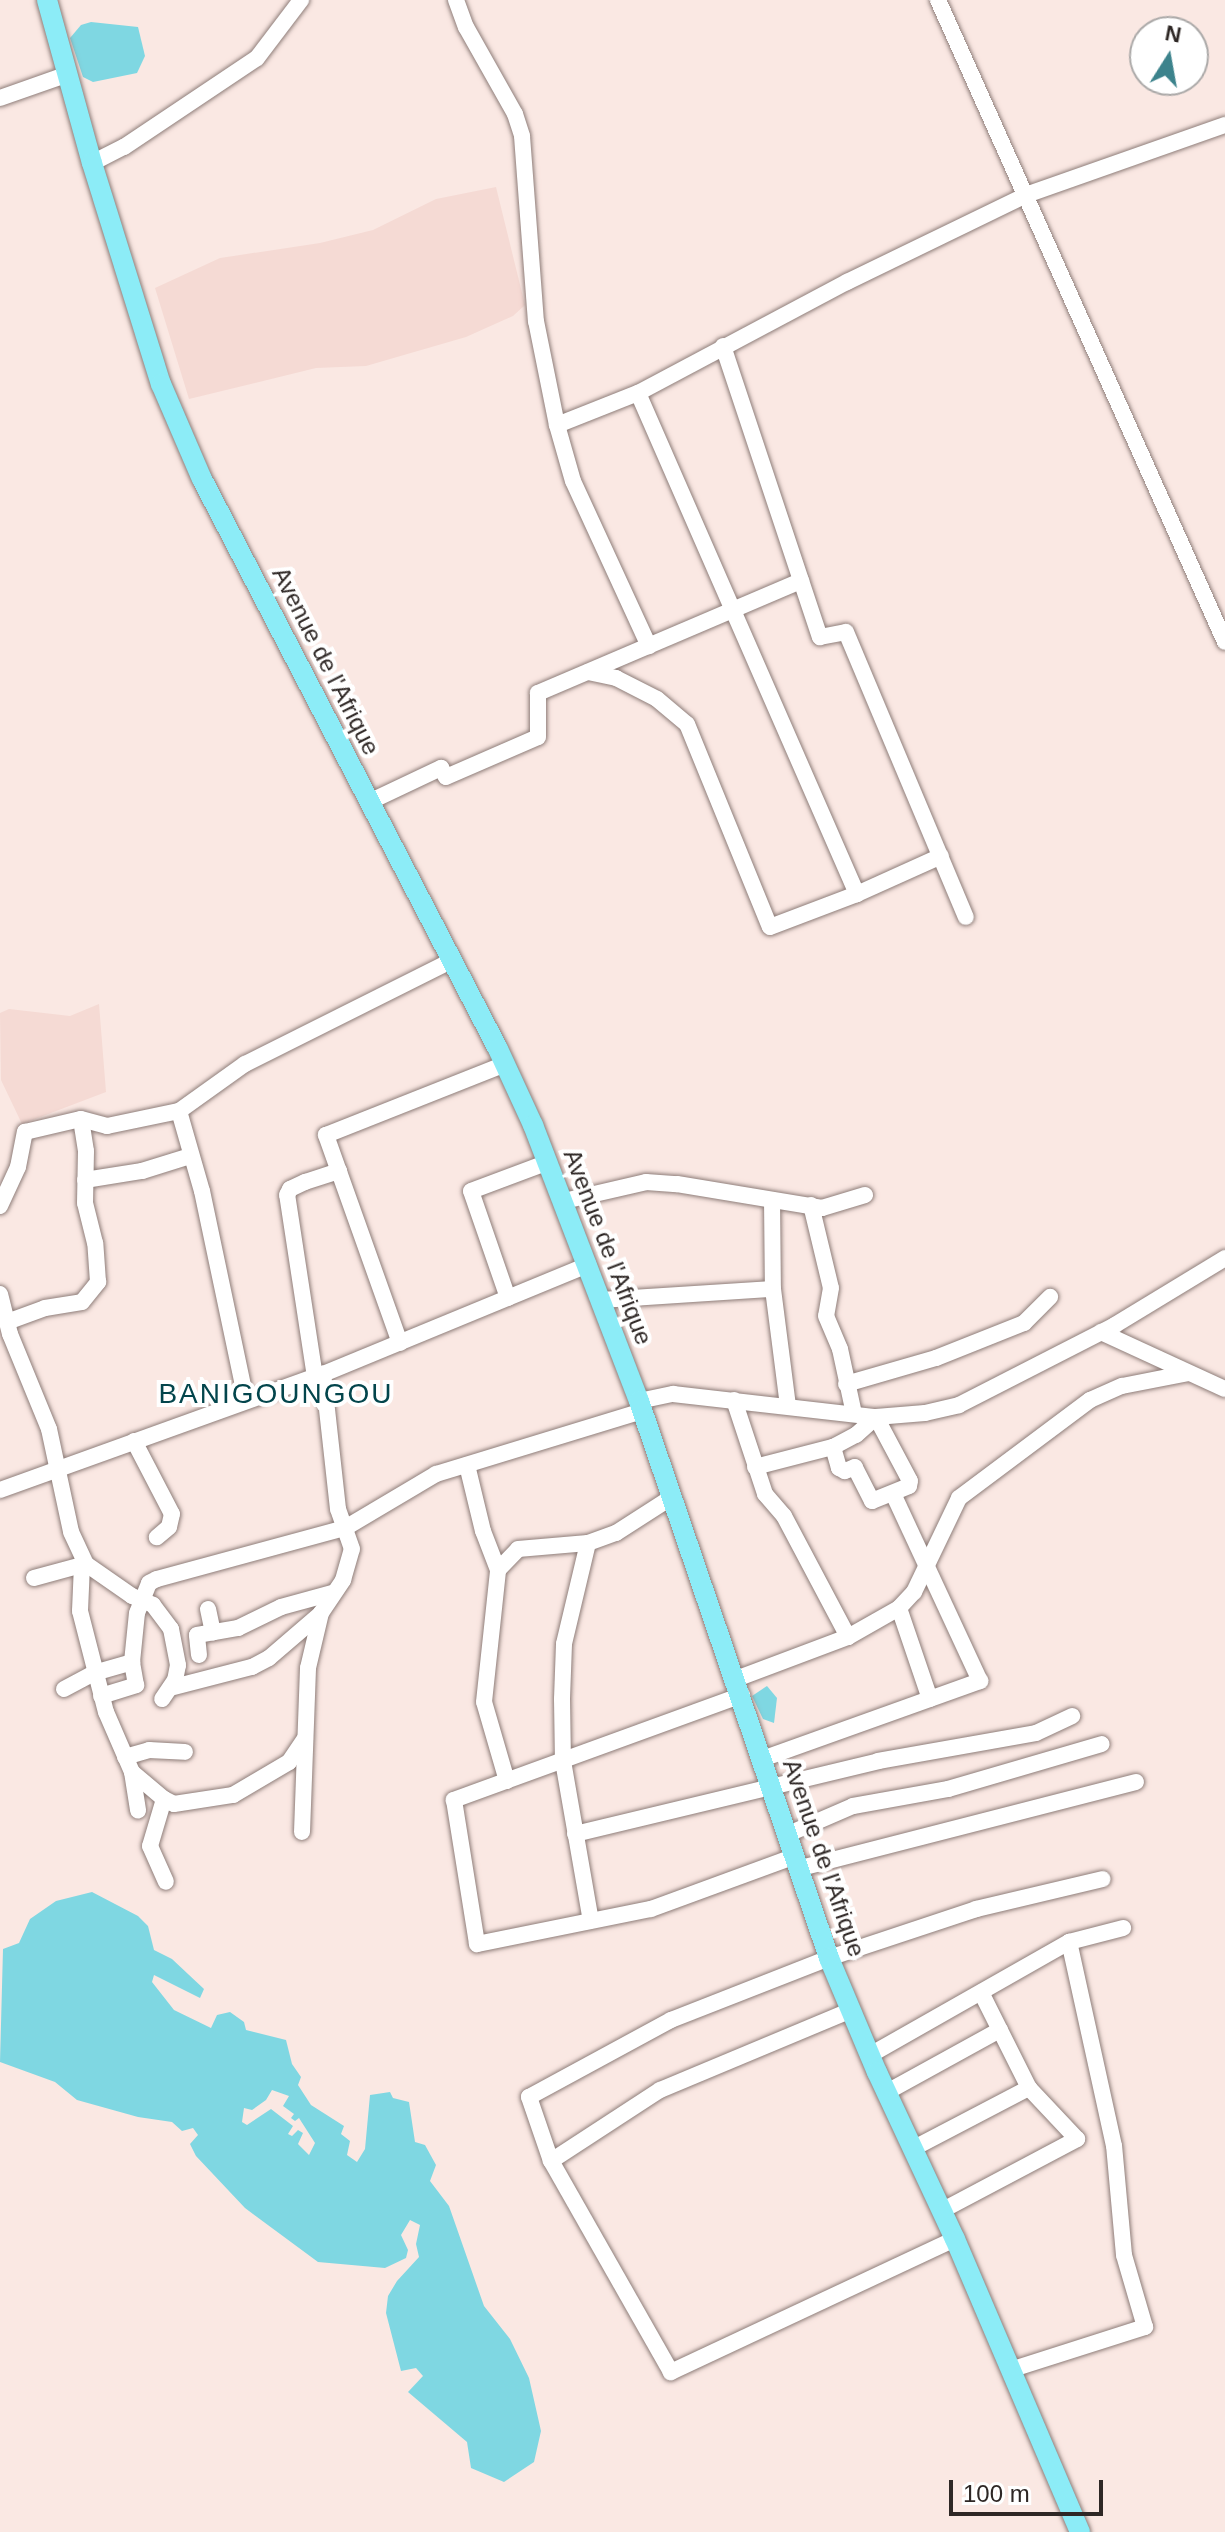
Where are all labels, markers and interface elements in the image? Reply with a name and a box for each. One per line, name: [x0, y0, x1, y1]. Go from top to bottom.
north arrow: [1129, 16, 1209, 96]
text: N: [1163, 20, 1183, 48]
street label: Avenue de l'Afrique: [266, 562, 386, 760]
street label: Avenue de l'Afrique: [557, 1145, 659, 1349]
district label: BANIGOUNGOU: [158, 1377, 394, 1411]
street label: Avenue de l'Afrique: [777, 1755, 871, 1961]
scale bar: [953, 2464, 1107, 2514]
text: 100 m: [963, 2480, 1030, 2507]

